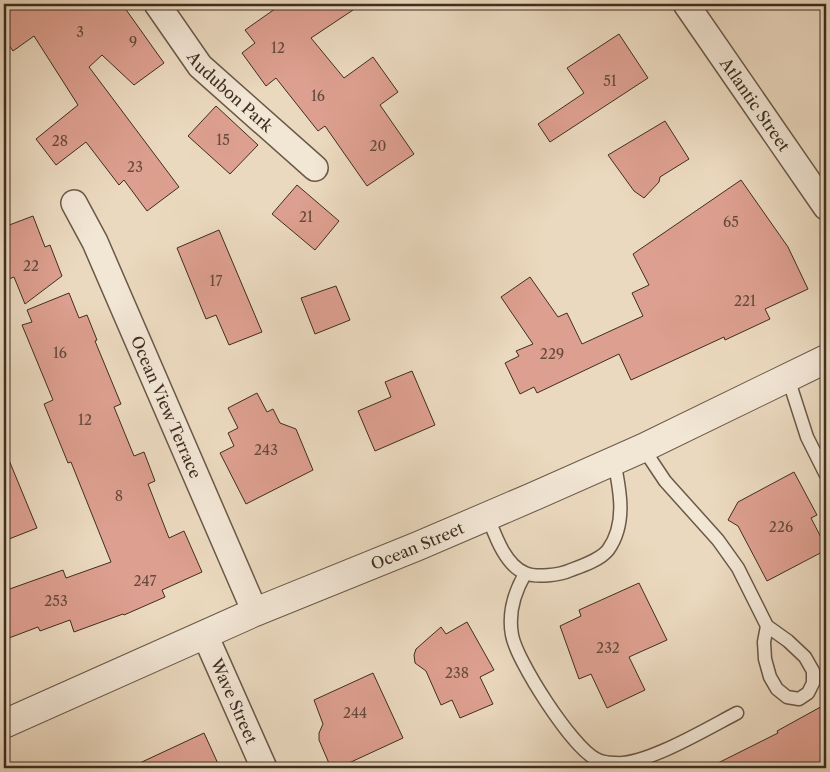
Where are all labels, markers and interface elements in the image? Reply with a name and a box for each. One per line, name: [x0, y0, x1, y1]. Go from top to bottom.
house number: 3: [76, 23, 84, 41]
house number: 9: [129, 33, 137, 51]
house number: 12: [271, 39, 285, 57]
street label: Audubon Park: [183, 47, 278, 137]
street label: Atlantic Street: [715, 53, 795, 155]
house number: 51: [603, 72, 617, 90]
house number: 16: [311, 87, 325, 105]
house number: 15: [216, 131, 230, 149]
house number: 28: [52, 132, 68, 150]
house number: 20: [370, 137, 387, 155]
house number: 23: [127, 158, 143, 176]
house number: 21: [299, 208, 313, 226]
house number: 65: [723, 213, 739, 231]
house number: 22: [23, 257, 39, 275]
house number: 17: [210, 272, 222, 290]
house number: 221: [734, 292, 756, 310]
street label: Ocean View Terrace: [127, 333, 206, 481]
house number: 16: [53, 344, 67, 362]
house number: 229: [540, 345, 564, 363]
house number: 12: [78, 411, 92, 429]
house number: 243: [254, 441, 278, 459]
house number: 8: [115, 487, 123, 505]
street label: Ocean Street: [368, 517, 467, 574]
house number: 226: [769, 518, 793, 536]
house number: 247: [133, 572, 157, 590]
house number: 253: [44, 592, 68, 610]
house number: 232: [596, 639, 620, 657]
street label: Wave Street: [206, 654, 262, 747]
house number: 238: [445, 664, 469, 682]
house number: 244: [343, 704, 367, 722]

